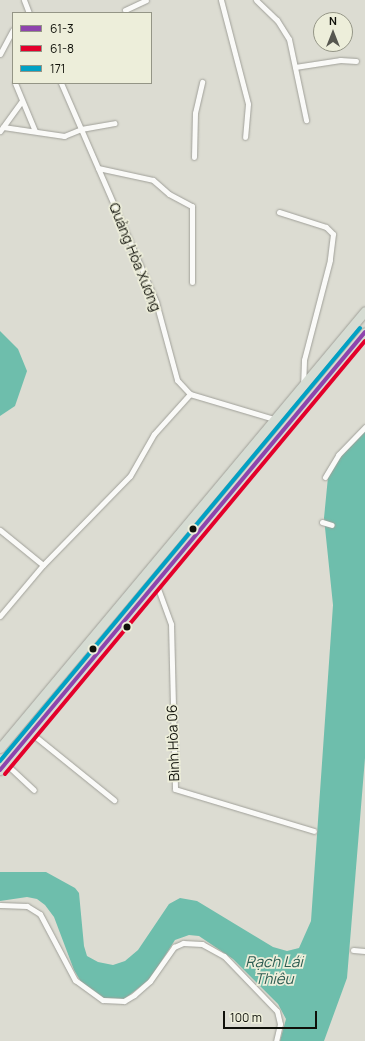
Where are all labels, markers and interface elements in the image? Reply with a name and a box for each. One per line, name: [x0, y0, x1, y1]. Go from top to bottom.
legend: [12, 12, 152, 84]
north arrow: [313, 12, 353, 52]
text: N: [329, 13, 337, 28]
text: 61-3: [50, 20, 74, 37]
text: 61-8: [50, 40, 74, 57]
text: 171: [50, 60, 65, 77]
street label: Quảng Hòa Xương: [106, 200, 164, 314]
unlabelled marker: [188, 524, 198, 534]
unlabelled marker: [122, 622, 132, 632]
unlabelled marker: [88, 644, 98, 654]
street label: Bình Hòa 06: [163, 704, 183, 782]
water label: Rạch Lái Thiêu: [245, 952, 303, 987]
scale bar: [225, 1003, 319, 1029]
text: 100 m: [230, 1009, 262, 1026]

